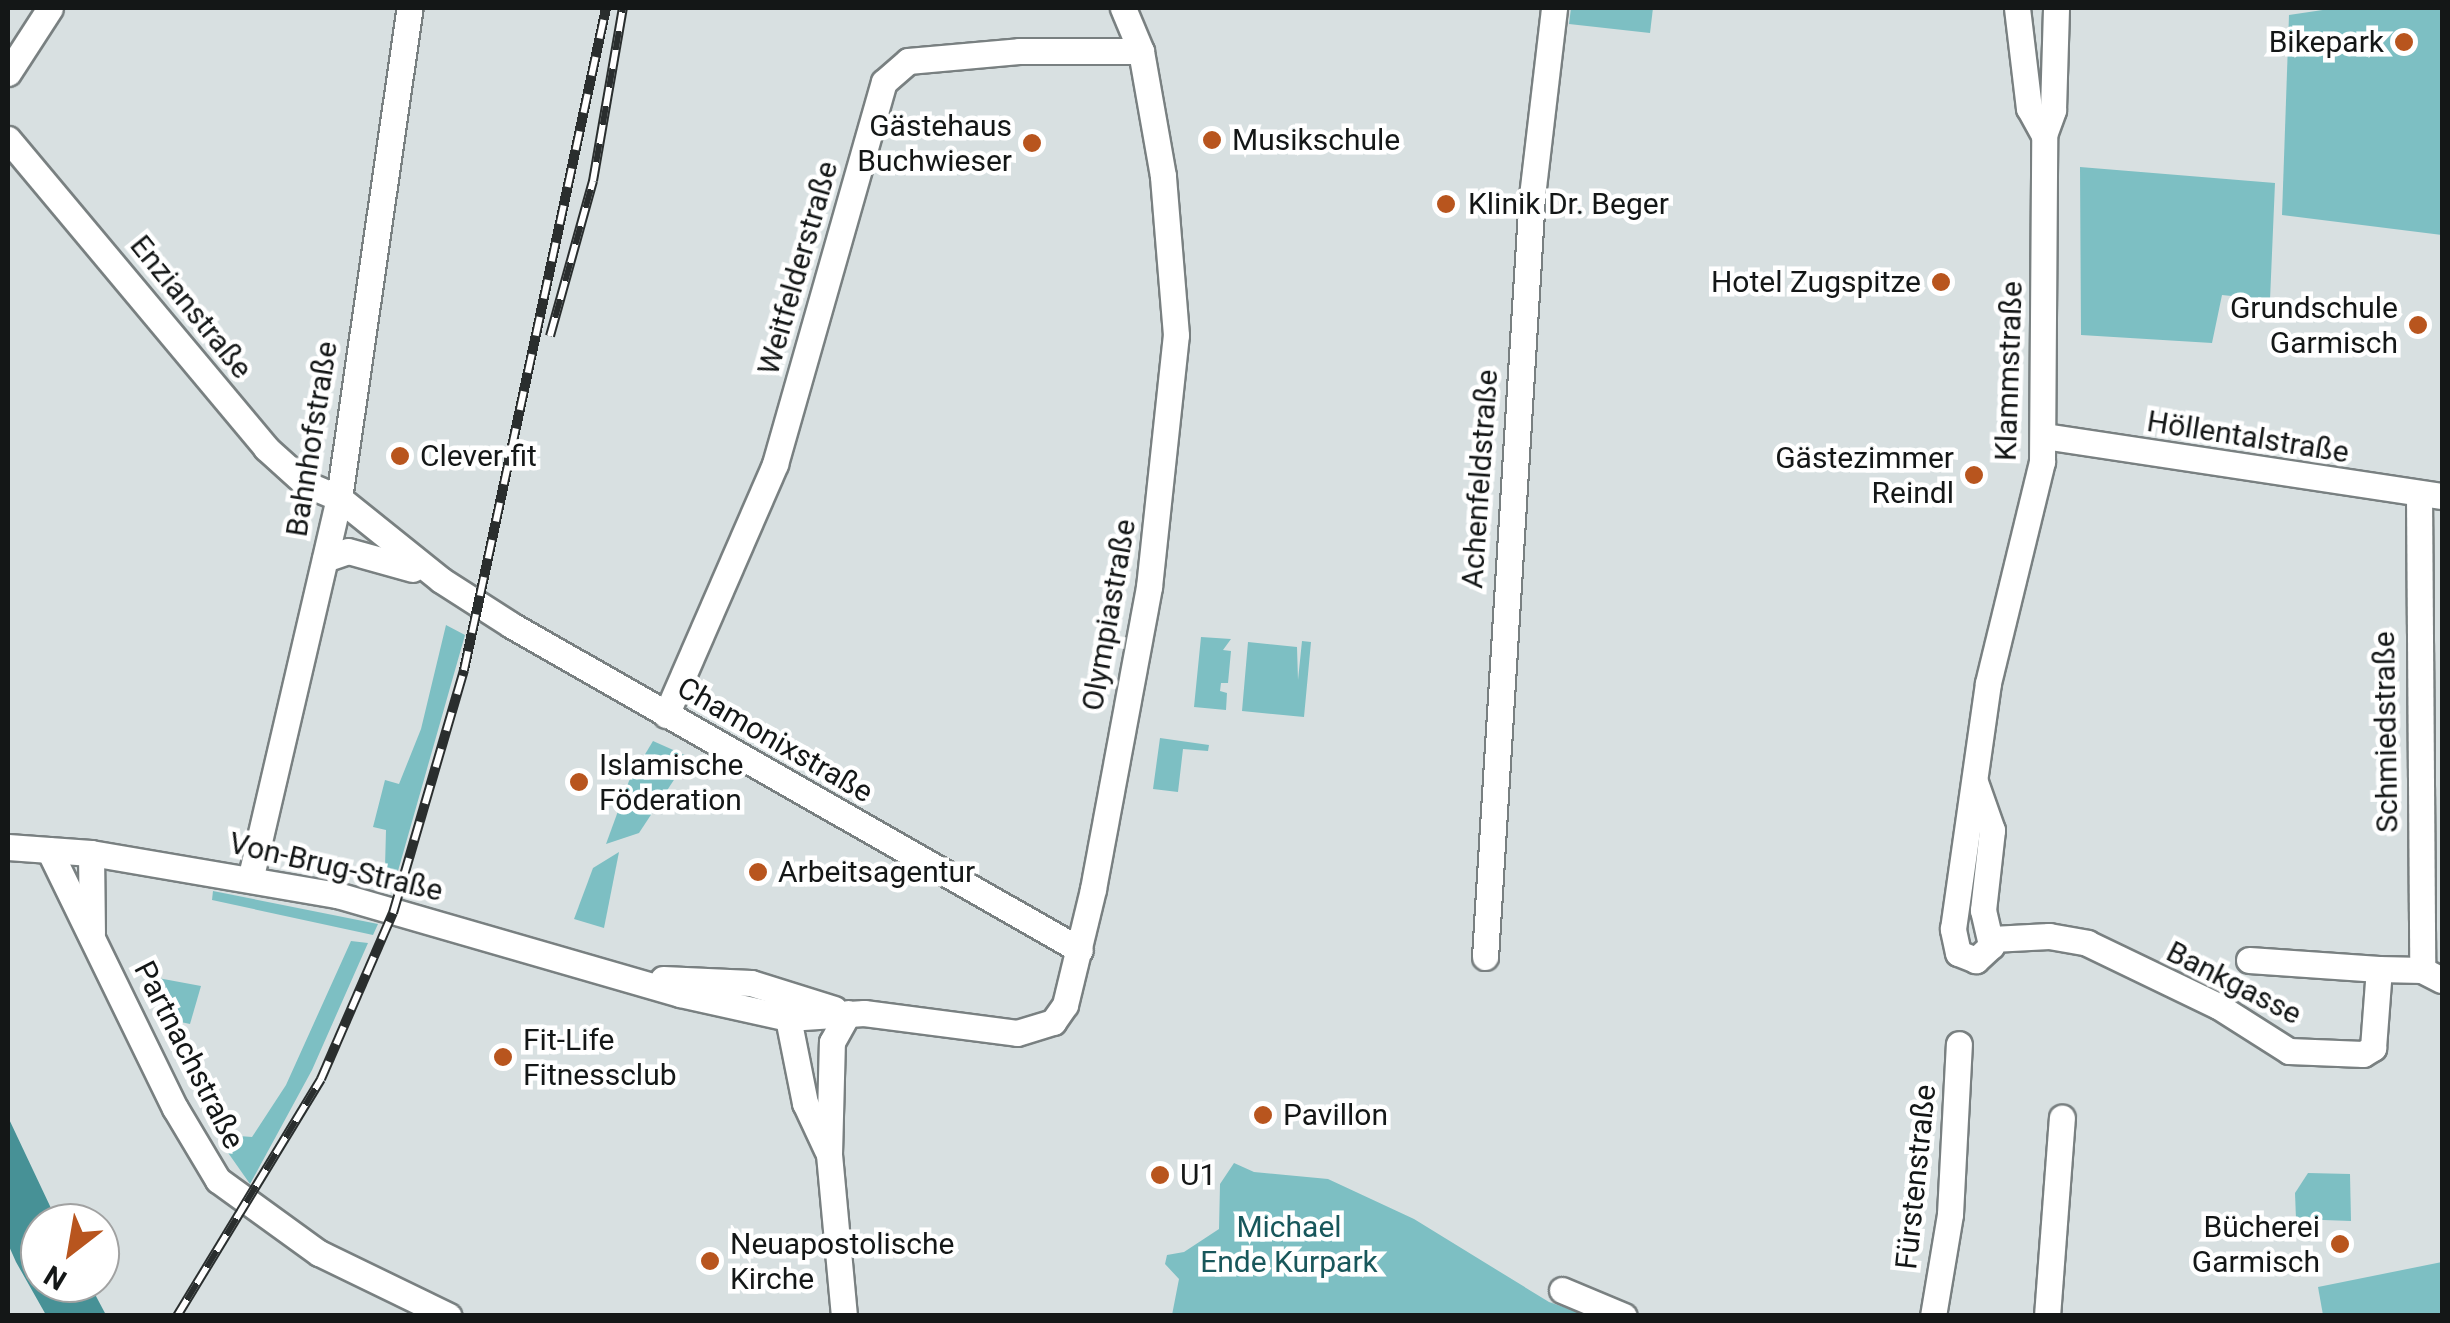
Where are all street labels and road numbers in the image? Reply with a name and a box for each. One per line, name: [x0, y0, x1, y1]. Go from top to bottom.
street label: Weitfelderstraße: [750, 157, 846, 379]
street label: Enzianstraße: [122, 228, 260, 386]
street label: Klammstraße: [1988, 280, 2030, 462]
street label: Bahnhofstraße: [279, 339, 345, 539]
street label: Achenfeldstraße: [1454, 368, 1506, 590]
street label: Höllentalstraße: [2144, 403, 2352, 471]
street label: Olympiastraße: [1074, 516, 1144, 714]
street label: Schmiedstraße: [2366, 631, 2406, 833]
street label: Chamonixstraße: [671, 670, 879, 810]
street label: Von-Brug-Straße: [226, 825, 446, 909]
street label: Bankgasse: [2161, 934, 2307, 1032]
street label: Partnachstraße: [126, 955, 252, 1155]
street label: Fürstenstraße: [1888, 1083, 1944, 1271]

